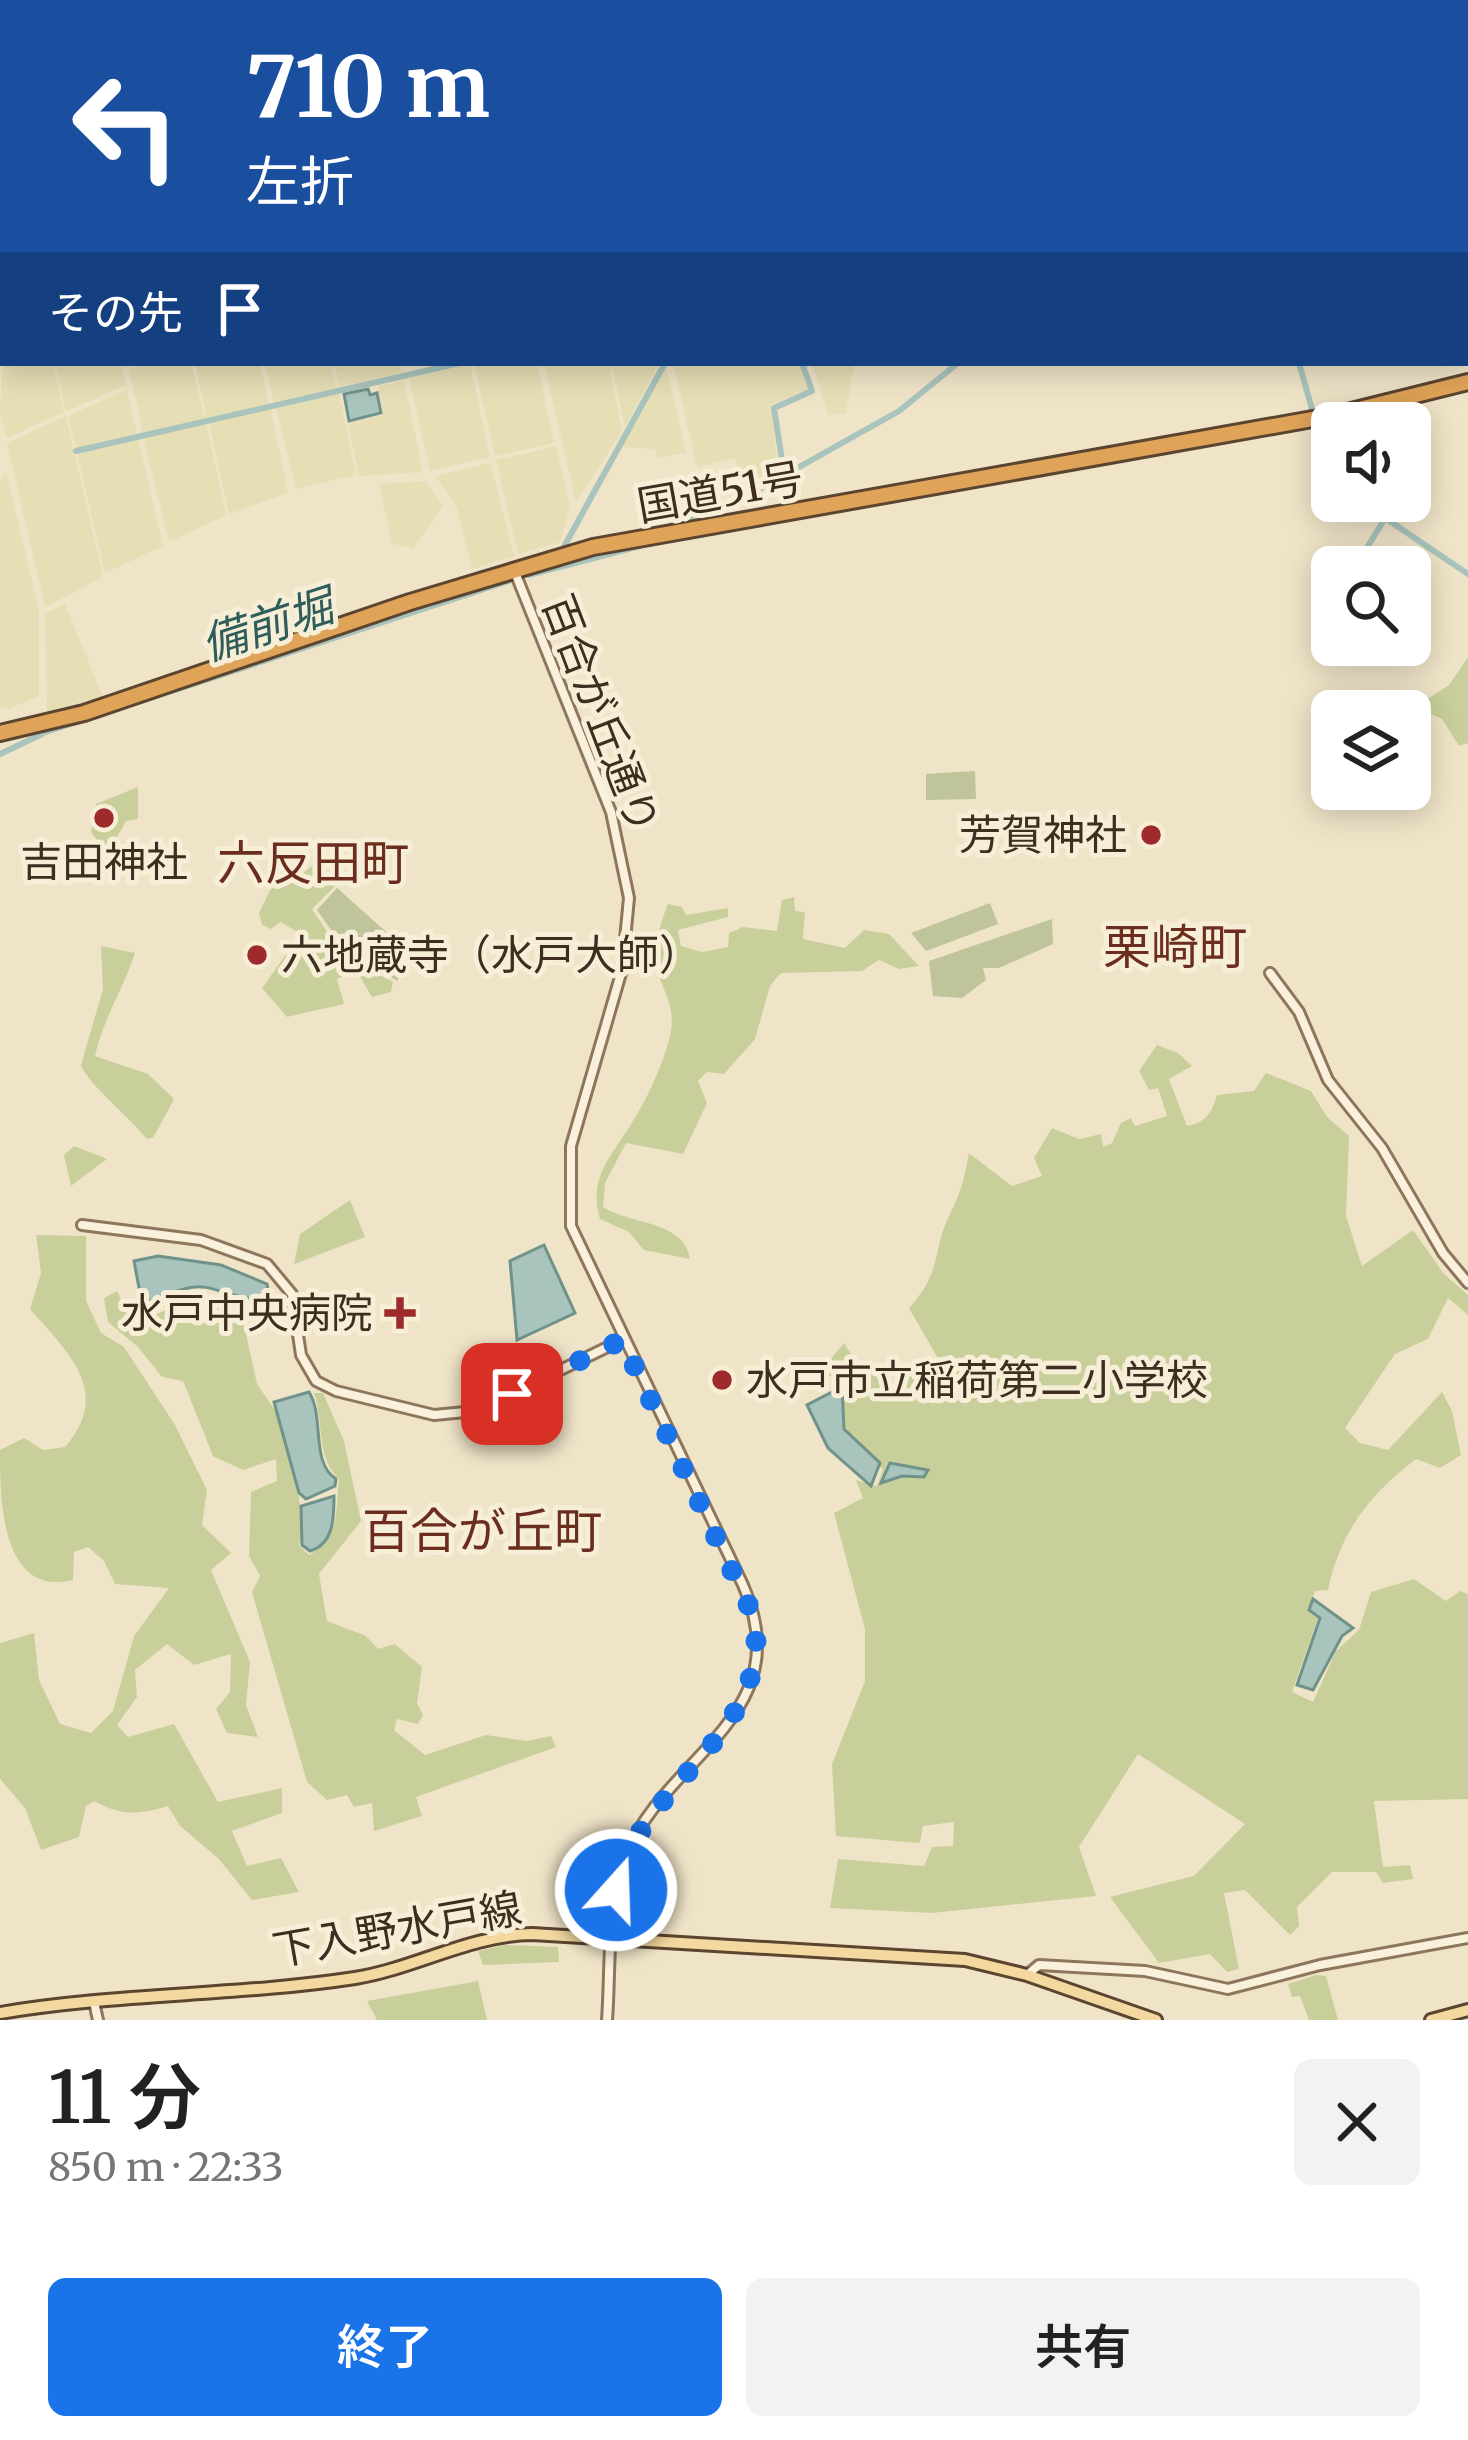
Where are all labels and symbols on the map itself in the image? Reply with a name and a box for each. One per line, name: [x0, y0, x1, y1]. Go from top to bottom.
street label: 国道51号: [633, 452, 807, 532]
water label: 備前堀: [194, 576, 346, 672]
street label: 百合が丘通り: [532, 587, 670, 841]
marker: 吉田神社: [91, 805, 117, 831]
place label: 芳賀神社: [959, 809, 1127, 861]
marker: 芳賀神社: [1138, 822, 1164, 848]
district label: 六反田町: [217, 833, 409, 893]
place label: 吉田神社: [20, 836, 188, 888]
district label: 栗崎町: [1103, 917, 1247, 977]
place label: 六地蔵寺（水戸大師）: [281, 929, 701, 981]
marker: 六地蔵寺（水戸大師）: [244, 942, 270, 968]
place label: 水戸中央病院: [121, 1287, 373, 1339]
marker: 水戸中央病院: [384, 1297, 416, 1329]
pin: [461, 1343, 563, 1445]
place label: 水戸市立稲荷第二小学校: [746, 1354, 1208, 1406]
marker: 水戸市立稲荷第二小学校: [709, 1367, 735, 1393]
district label: 百合が丘町: [362, 1501, 602, 1561]
position arrow: [553, 1827, 679, 1953]
street label: 下入野水戸線: [268, 1882, 526, 1976]

